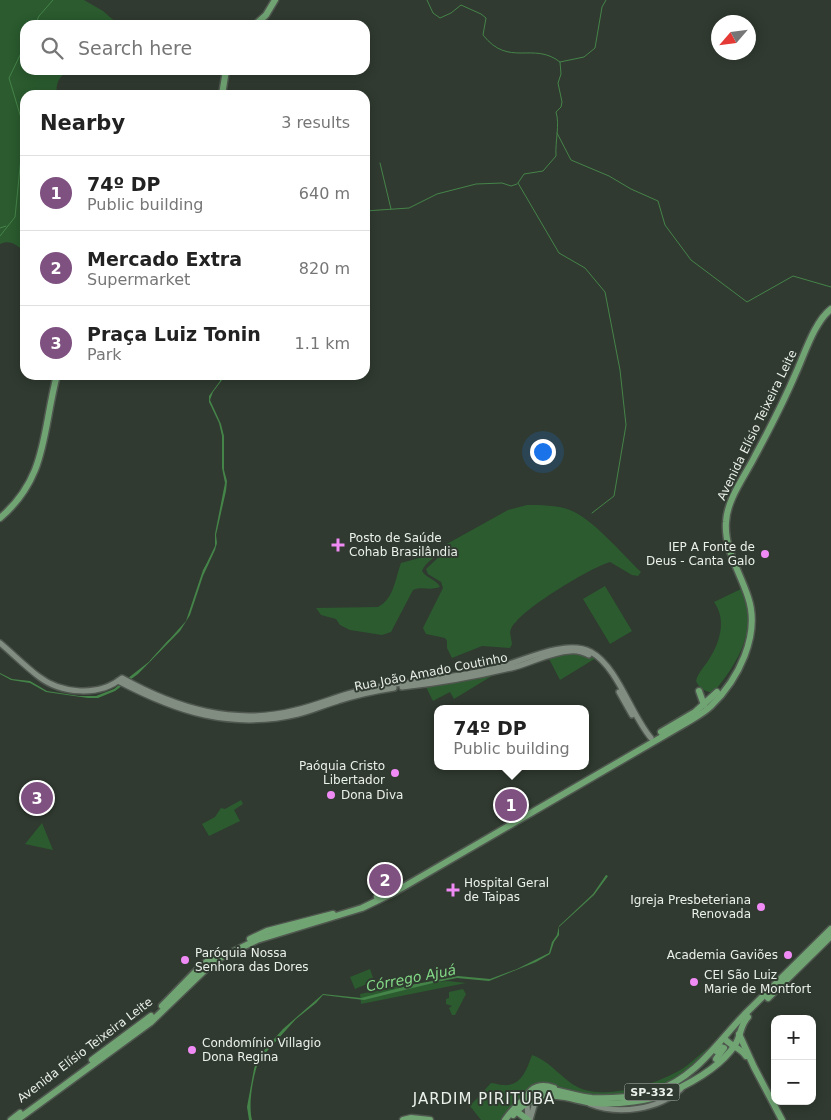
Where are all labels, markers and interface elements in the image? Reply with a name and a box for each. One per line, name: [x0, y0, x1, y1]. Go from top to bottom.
north arrow: [711, 15, 756, 60]
search box: [20, 20, 370, 75]
icon: search: [38, 34, 66, 62]
text: Search here: [78, 37, 192, 59]
text: Nearby: [40, 111, 125, 135]
text: 3 results: [281, 113, 350, 132]
text: 74º DP: [87, 173, 160, 195]
text: 1: [50, 184, 62, 203]
text: 640 m: [299, 184, 350, 203]
text: Public building: [87, 195, 204, 214]
text: Mercado Extra: [87, 248, 242, 270]
text: 2: [50, 259, 62, 278]
text: 820 m: [299, 259, 350, 278]
text: Supermarket: [87, 270, 190, 289]
text: Praça Luiz Tonin: [87, 323, 261, 345]
text: 3: [50, 334, 62, 353]
text: 1.1 km: [295, 334, 350, 353]
text: Park: [87, 345, 122, 364]
street label: Avenida Elísio Teixeira Leite: [714, 348, 800, 502]
your location: [530, 439, 556, 465]
place label: Posto de Saúde Cohab Brasilândia: [349, 531, 458, 559]
marker: Posto de Saúde Cohab Brasilândia: [331, 538, 345, 552]
place label: IEP A Fonte de Deus - Canta Galo: [646, 540, 755, 568]
marker: IEP A Fonte de Deus - Canta Galo: [759, 548, 771, 560]
street label: Rua João Amado Coutinho: [353, 650, 509, 694]
popup: [434, 705, 589, 770]
text: 74º DP: [453, 717, 527, 739]
text: Public building: [453, 739, 570, 758]
place label: Paóquia Cristo Libertador: [299, 759, 385, 787]
marker: Paóquia Cristo Libertador: [389, 767, 401, 779]
pin: 3: [21, 779, 53, 817]
pin: 1: [495, 786, 527, 824]
place label: Dona Diva: [341, 788, 403, 802]
marker: Dona Diva: [325, 789, 337, 801]
pin: 2: [369, 861, 401, 899]
place label: Hospital Geral de Taipas: [464, 876, 549, 904]
marker: Hospital Geral de Taipas: [446, 883, 460, 897]
place label: Igreja Presbeteriana Renovada: [630, 893, 751, 921]
marker: Igreja Presbeteriana Renovada: [755, 901, 767, 913]
place label: Paróquia Nossa Senhora das Dores: [195, 946, 309, 974]
place label: Academia Gaviões: [667, 948, 778, 962]
marker: Academia Gaviões: [782, 949, 794, 961]
marker: Paróquia Nossa Senhora das Dores: [179, 954, 191, 966]
water label: Córrego Ajuá: [365, 961, 457, 995]
place label: CEI São Luiz Marie de Montfort: [704, 968, 811, 996]
marker: CEI São Luiz Marie de Montfort: [688, 976, 700, 988]
street label: Avenida Elísio Teixeira Leite: [15, 995, 155, 1105]
map controls: [771, 1015, 816, 1105]
button: +: [771, 1015, 816, 1060]
place label: Condomínio Villagio Dona Regina: [202, 1036, 321, 1064]
marker: Condomínio Villagio Dona Regina: [186, 1044, 198, 1056]
button: −: [771, 1060, 816, 1105]
road number: SP-332: [624, 1084, 680, 1100]
district label: JARDIM PIRITUBA: [412, 1090, 555, 1108]

